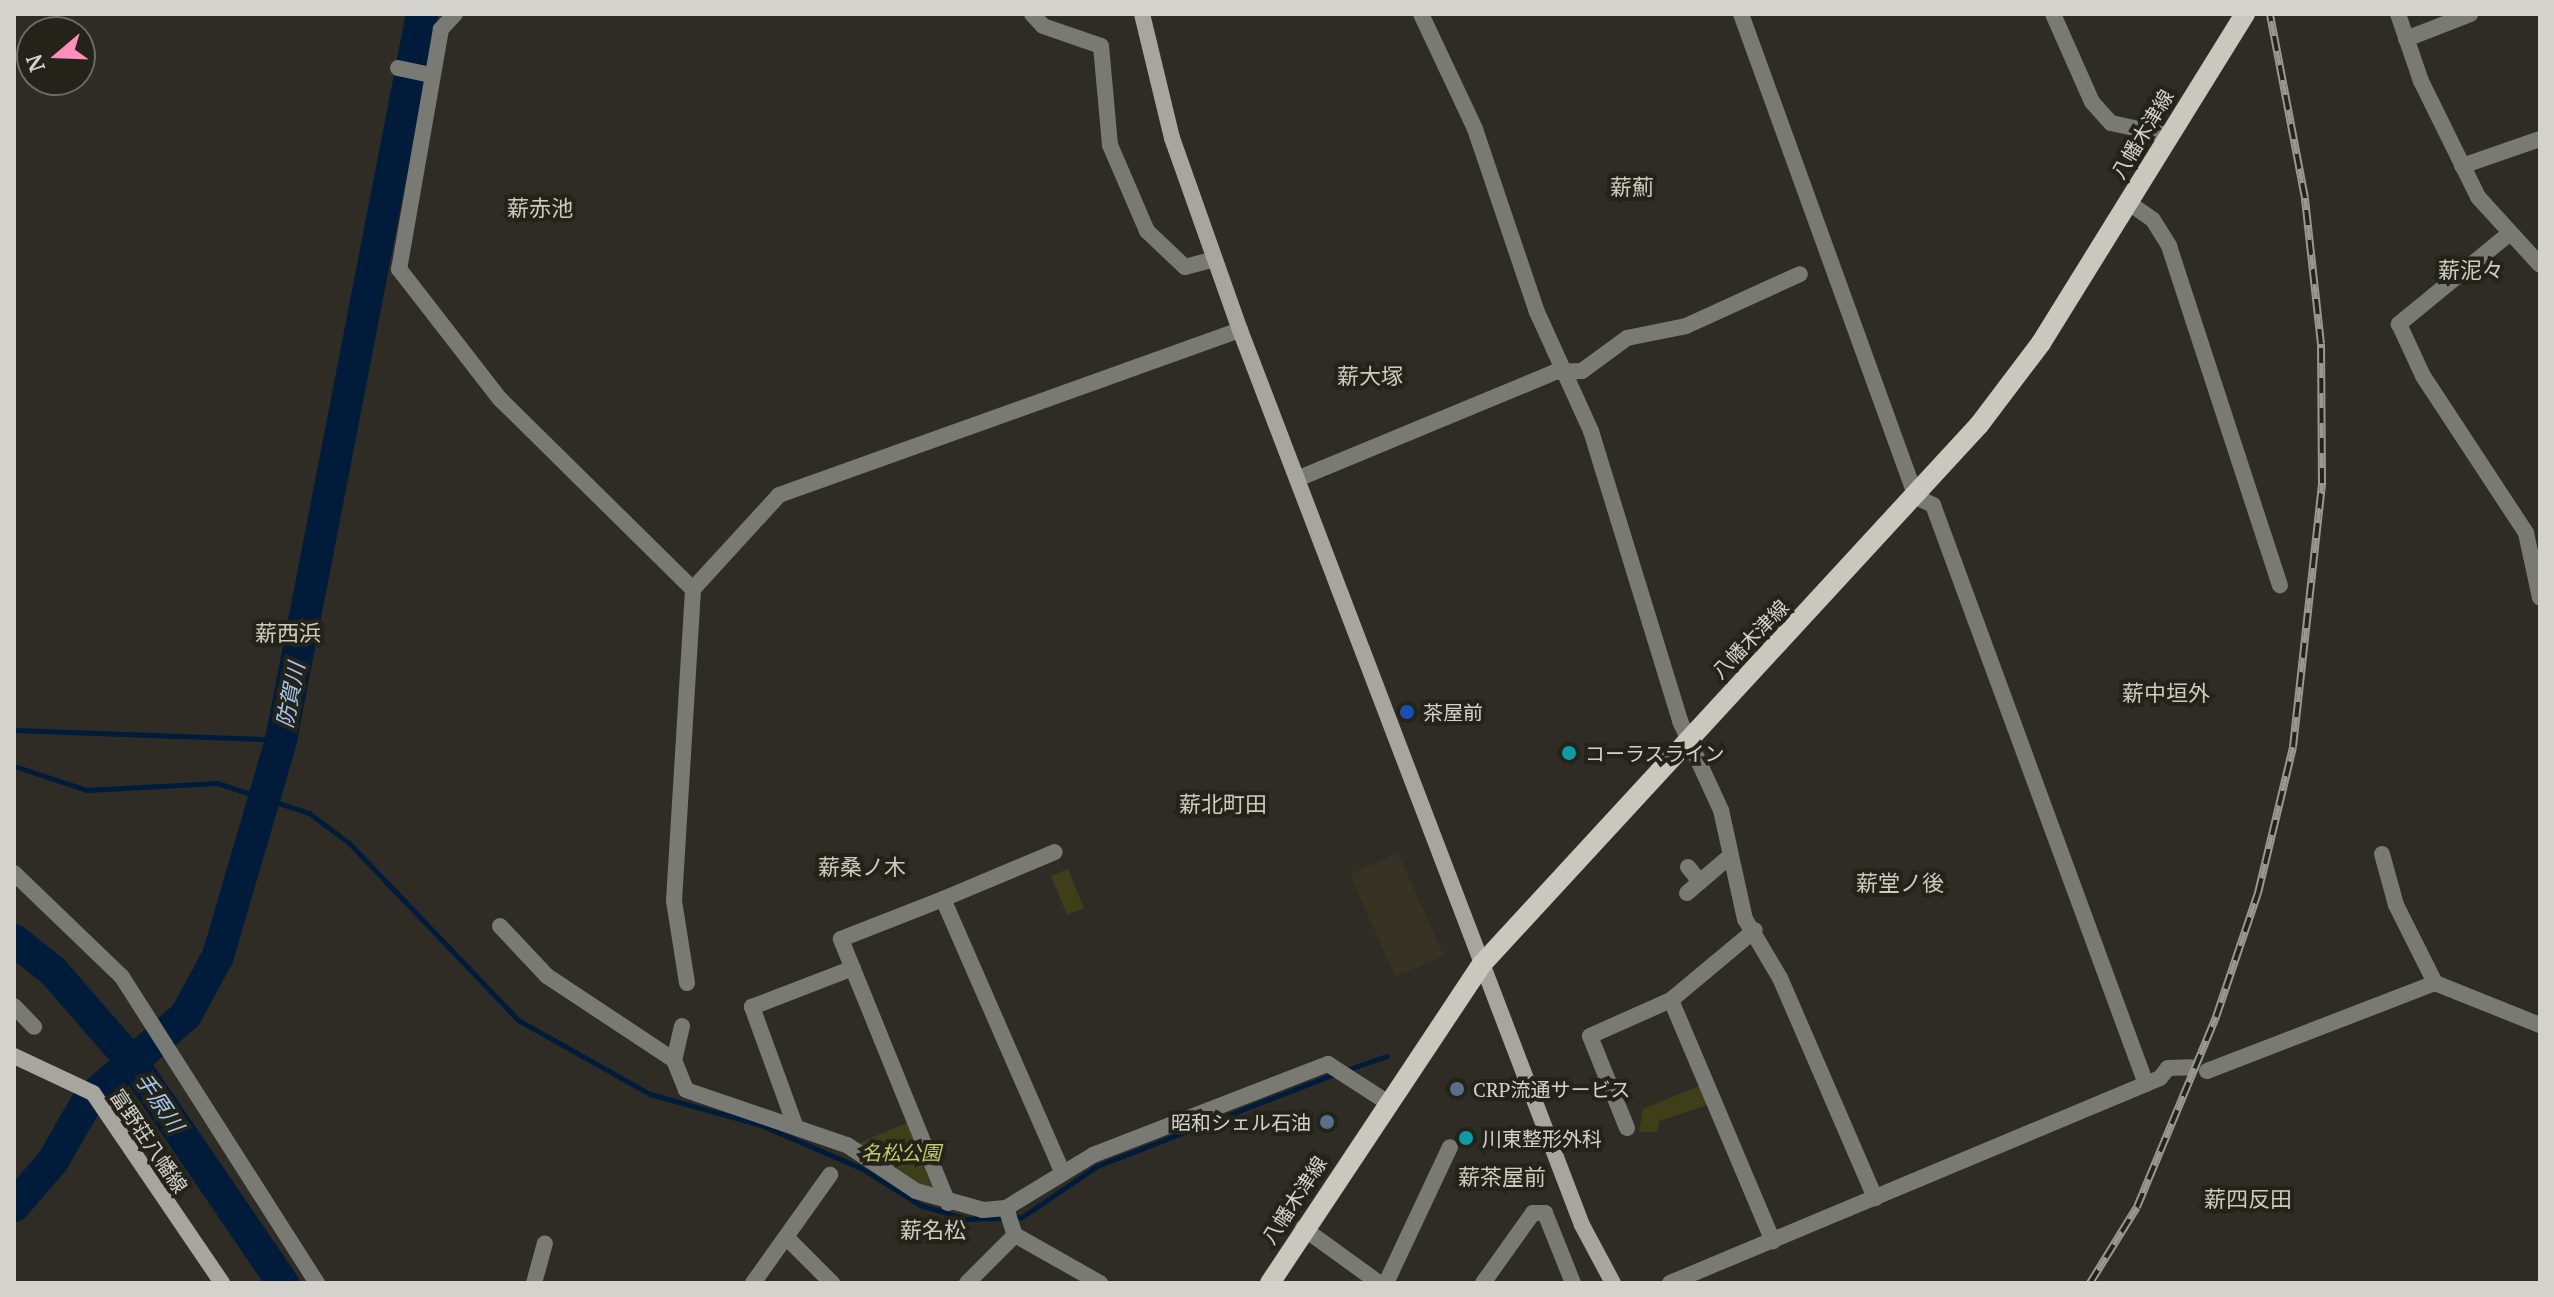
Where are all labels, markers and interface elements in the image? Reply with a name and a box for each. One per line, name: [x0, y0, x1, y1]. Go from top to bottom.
north arrow: [16, 16, 96, 96]
text: N: [18, 51, 51, 76]
street label: 八幡木津線: [2106, 85, 2178, 183]
district label: 薪薊: [1610, 174, 1654, 200]
district label: 薪赤池: [507, 195, 573, 221]
district label: 薪泥々: [2438, 257, 2504, 283]
district label: 薪大塚: [1337, 363, 1403, 389]
street label: 八幡木津線: [1707, 595, 1793, 683]
district label: 薪西浜: [255, 620, 321, 646]
water label: 防賀川: [271, 660, 309, 730]
district label: 薪中垣外: [2122, 680, 2210, 706]
place label: 茶屋前: [1423, 700, 1483, 724]
marker: 茶屋前: [1398, 703, 1416, 721]
place label: コーラスライン: [1585, 741, 1725, 765]
marker: コーラスライン: [1560, 744, 1578, 762]
district label: 薪北町田: [1179, 791, 1267, 817]
district label: 薪桑ノ木: [818, 854, 906, 880]
district label: 薪堂ノ後: [1856, 870, 1944, 896]
water label: 手原川: [131, 1067, 189, 1137]
place label: CRP流通サービス: [1473, 1077, 1631, 1101]
marker: CRP流通サービス: [1448, 1080, 1466, 1098]
street label: 富野荘八幡線: [106, 1085, 192, 1197]
place label: 昭和シェル石油: [1171, 1110, 1311, 1134]
marker: 昭和シェル石油: [1318, 1113, 1336, 1131]
place label: 川東整形外科: [1482, 1126, 1602, 1150]
marker: 川東整形外科: [1457, 1129, 1475, 1147]
park label: 名松公園: [861, 1140, 941, 1164]
street label: 八幡木津線: [1257, 1152, 1331, 1248]
district label: 薪茶屋前: [1458, 1164, 1546, 1190]
district label: 薪四反田: [2204, 1186, 2292, 1212]
district label: 薪名松: [900, 1217, 966, 1243]

